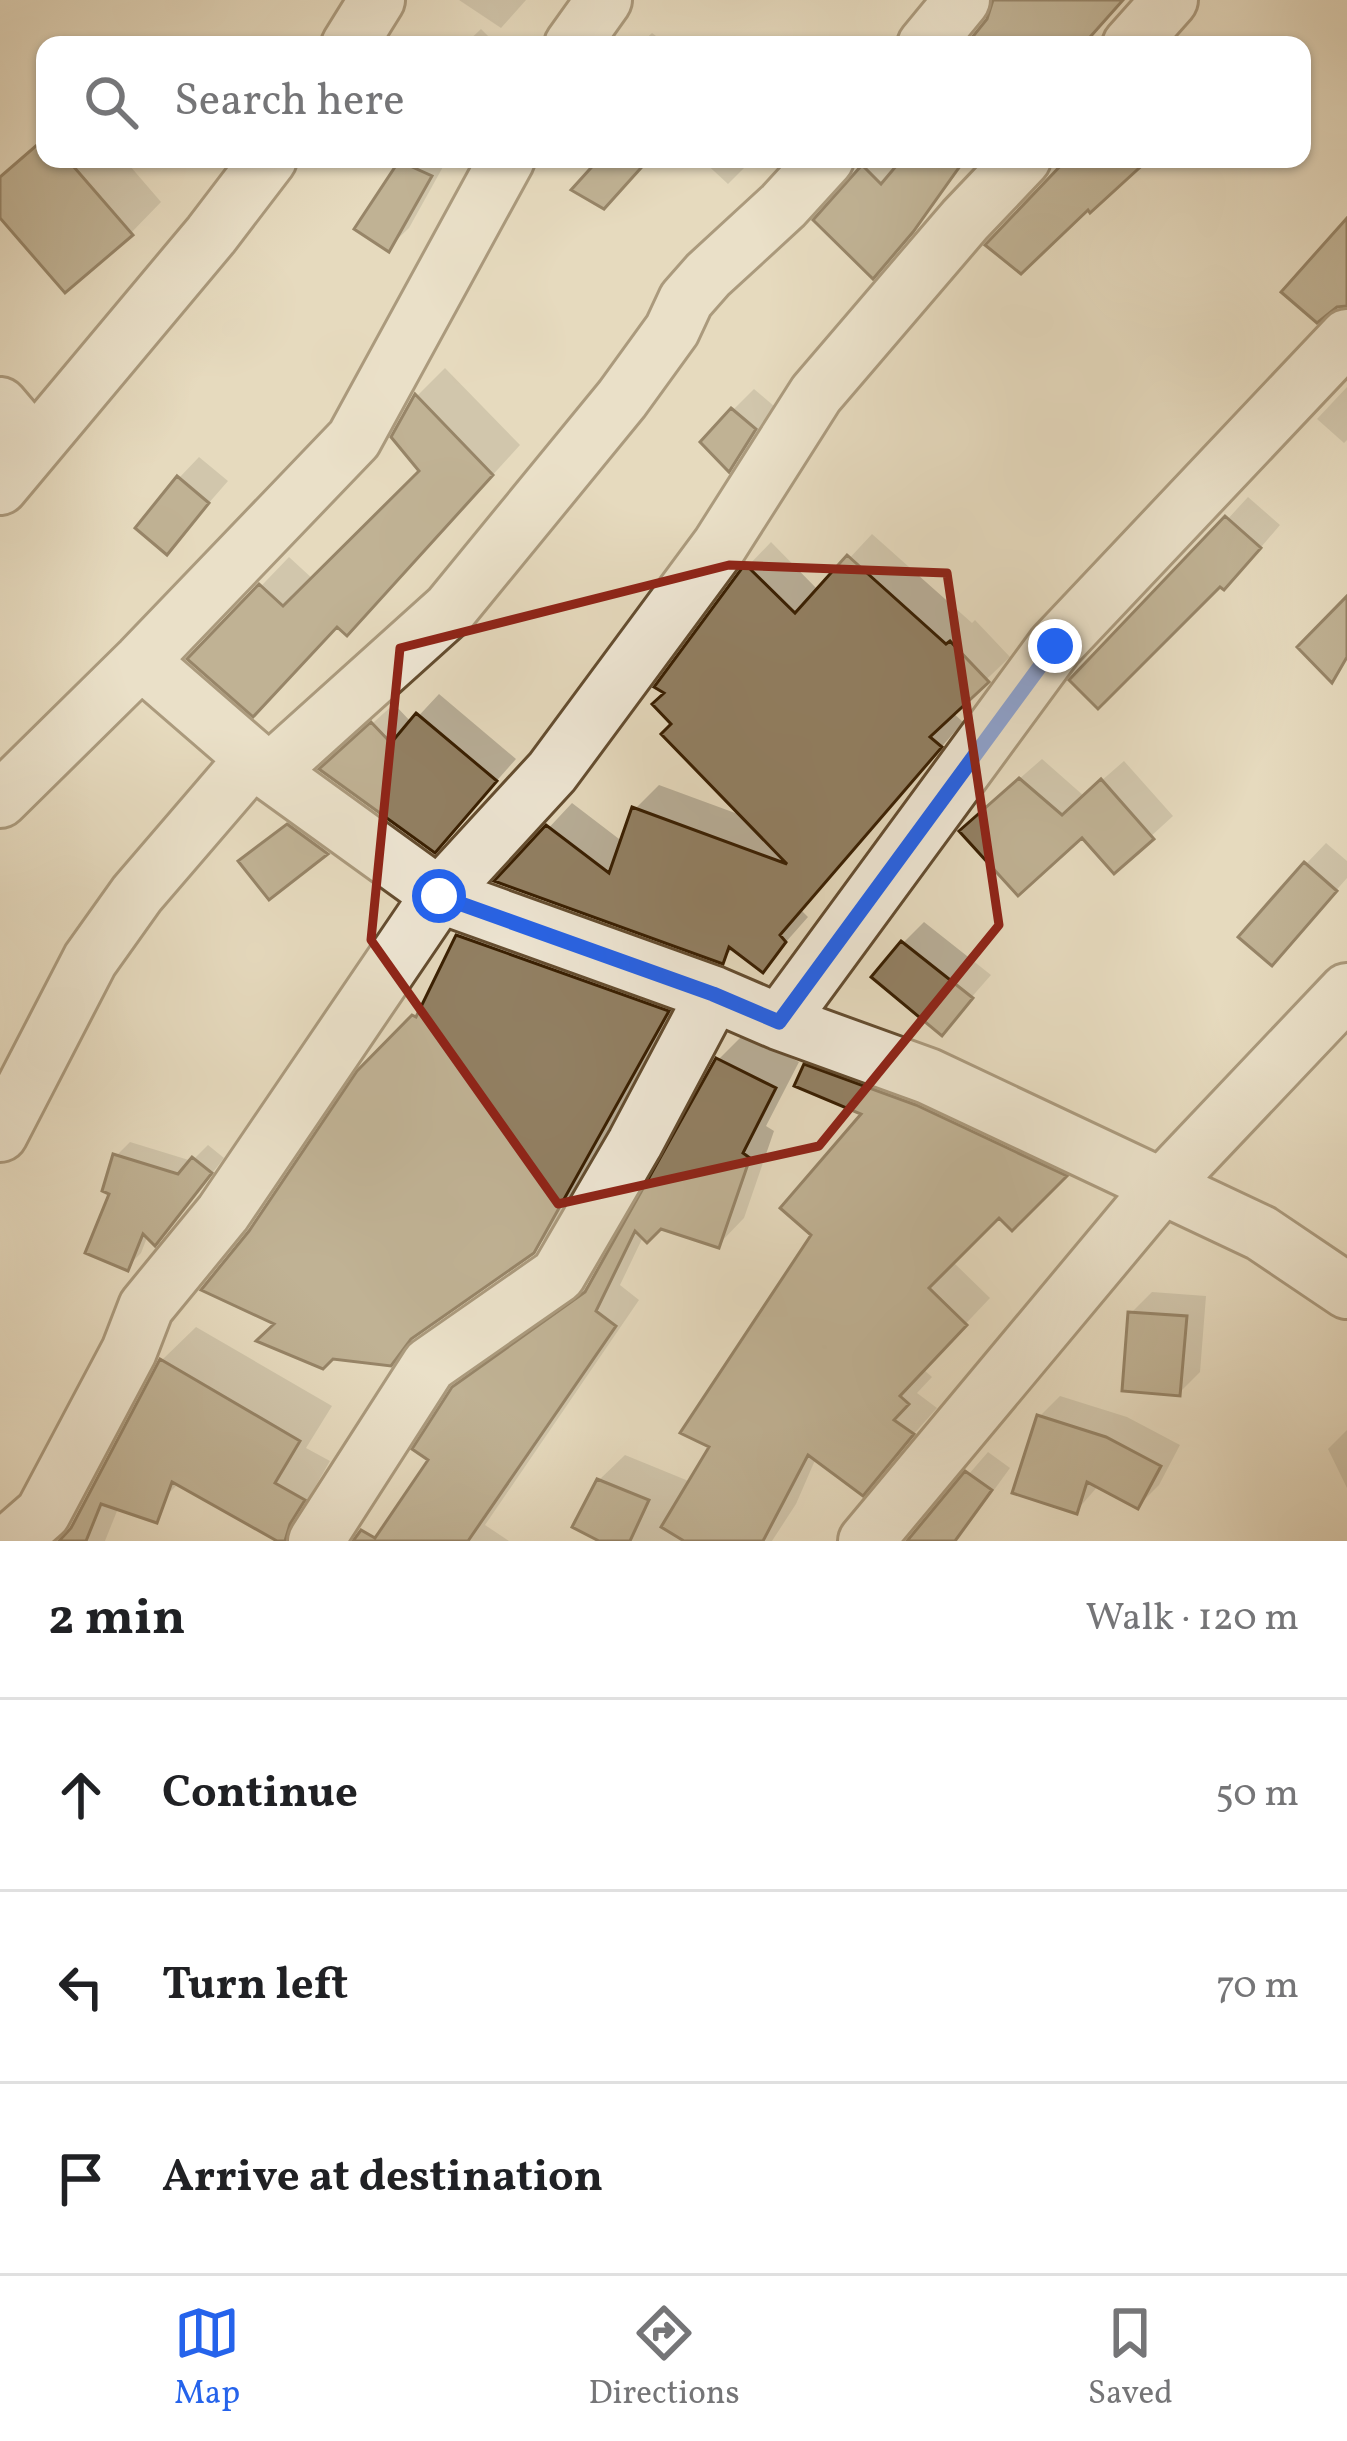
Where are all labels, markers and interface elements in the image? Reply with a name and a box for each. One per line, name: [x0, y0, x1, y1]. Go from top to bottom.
search box: [36, 36, 1311, 168]
icon: search: [78, 69, 144, 135]
text: Search here: [174, 71, 405, 134]
route end: [1028, 619, 1082, 673]
route start: [412, 869, 466, 923]
text: 2 min: [48, 1584, 186, 1655]
text: Walk · 120 m: [1086, 1592, 1299, 1646]
icon: ahead: [48, 1762, 114, 1828]
text: Continue: [162, 1763, 358, 1826]
text: 50 m: [1215, 1768, 1299, 1822]
icon: left: [48, 1954, 114, 2020]
text: Turn left: [162, 1955, 348, 2018]
text: 70 m: [1216, 1960, 1299, 2014]
icon: arrive: [48, 2146, 114, 2212]
text: Arrive at destination: [162, 2147, 603, 2210]
tab: Map: [174, 2300, 240, 2418]
tab: Directions: [588, 2300, 740, 2418]
tab: Saved: [1088, 2300, 1173, 2418]

